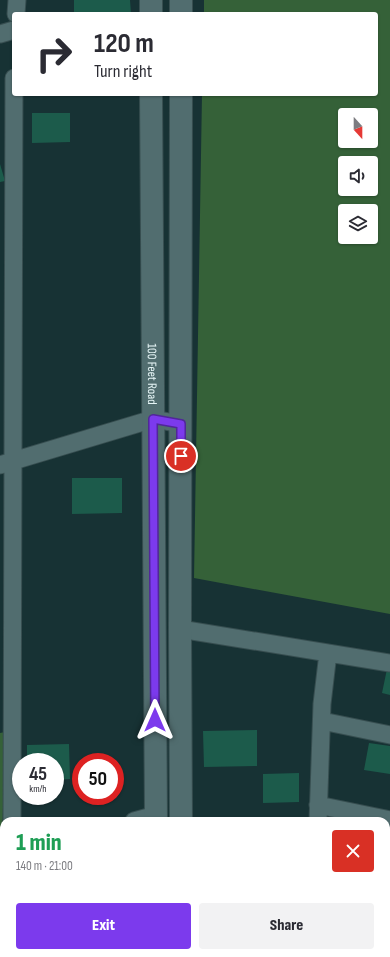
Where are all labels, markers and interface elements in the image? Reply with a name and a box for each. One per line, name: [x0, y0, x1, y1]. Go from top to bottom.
text: 120 m: [94, 27, 154, 60]
icon: right: [28, 28, 80, 80]
text: Turn right: [94, 61, 152, 82]
north arrow: [338, 108, 378, 148]
map controls: [338, 108, 378, 244]
button: sound: [338, 156, 378, 196]
button: layers: [338, 204, 378, 244]
street label: 100 Feet Road: [144, 343, 160, 405]
pin: [164, 439, 198, 473]
icon: arrive: [170, 445, 192, 467]
position arrow: [134, 699, 176, 741]
speed limit sign: 50: [72, 753, 124, 805]
text: 45: [29, 762, 47, 786]
text: km/h: [29, 783, 47, 795]
text: 1 min: [16, 828, 62, 857]
button: close: [332, 830, 374, 872]
text: 140 m · 21:00: [16, 858, 73, 874]
button: Exit: [16, 903, 191, 949]
button: Share: [199, 903, 374, 949]

